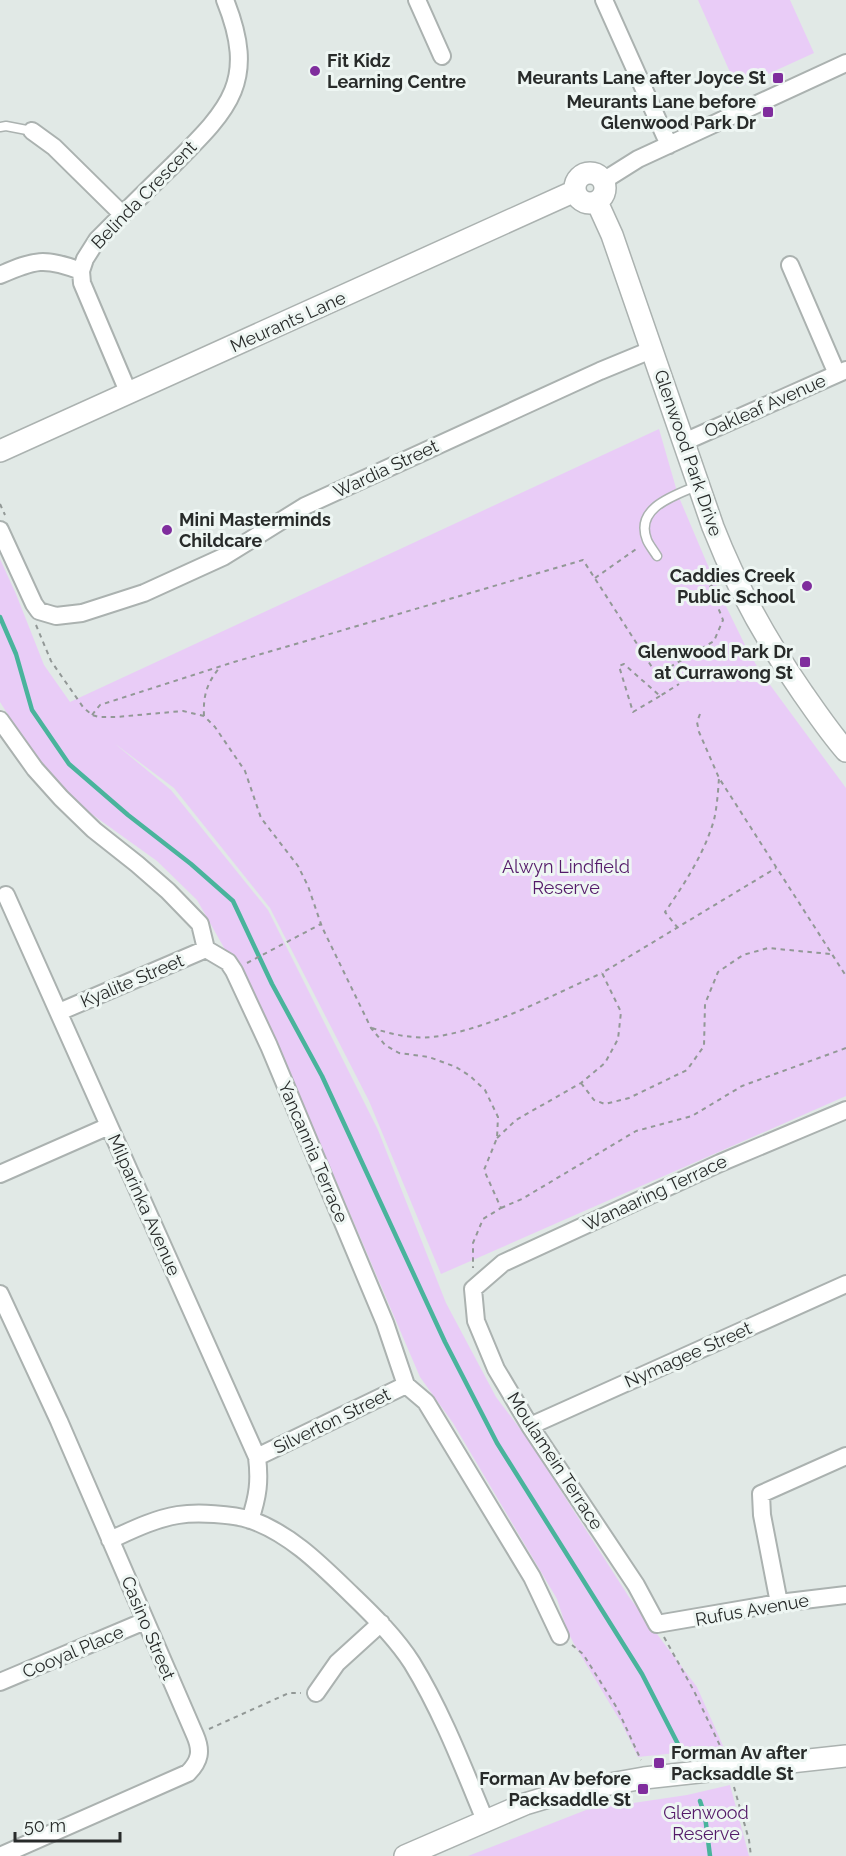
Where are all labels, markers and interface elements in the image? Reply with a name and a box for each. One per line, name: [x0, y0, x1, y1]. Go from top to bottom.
place label: Fit Kidz Learning Centre: [327, 50, 466, 92]
marker: Fit Kidz Learning Centre: [308, 64, 322, 78]
place label: Meurants Lane after Joyce St: [517, 67, 766, 88]
marker: Meurants Lane after Joyce St: [771, 71, 785, 85]
place label: Meurants Lane before Glenwood Park Dr: [566, 91, 756, 133]
marker: Meurants Lane before Glenwood Park Dr: [761, 105, 775, 119]
street label: Belinda Crescent: [87, 136, 200, 253]
street label: Meurants Lane: [227, 287, 349, 356]
street label: Glenwood Park Drive: [650, 367, 727, 539]
street label: Oakleaf Avenue: [701, 369, 829, 442]
street label: Wardia Street: [330, 435, 442, 502]
place label: Mini Masterminds Childcare: [179, 509, 331, 551]
marker: Mini Masterminds Childcare: [160, 523, 174, 537]
place label: Caddies Creek Public School: [670, 565, 796, 607]
marker: Caddies Creek Public School: [800, 579, 814, 593]
place label: Glenwood Park Dr at Currawong St: [638, 641, 793, 683]
marker: Glenwood Park Dr at Currawong St: [798, 655, 812, 669]
park label: Alwyn Lindfield Reserve: [502, 856, 630, 898]
street label: Kyalite Street: [77, 949, 187, 1012]
street label: Yancannia Terrace: [274, 1078, 353, 1226]
street label: Milparinka Avenue: [104, 1131, 185, 1279]
street label: Wanaaring Terrace: [580, 1150, 730, 1235]
street label: Nymagee Street: [621, 1317, 755, 1392]
street label: Silverton Street: [270, 1383, 394, 1458]
street label: Moulamein Terrace: [503, 1388, 608, 1534]
street label: Casino Street: [117, 1573, 180, 1683]
street label: Rufus Avenue: [694, 1589, 811, 1630]
street label: Cooyal Place: [19, 1621, 127, 1682]
place label: Forman Av after Packsaddle St: [671, 1742, 807, 1784]
marker: Forman Av after Packsaddle St: [652, 1756, 666, 1770]
place label: Forman Av before Packsaddle St: [479, 1768, 631, 1810]
marker: Forman Av before Packsaddle St: [636, 1782, 650, 1796]
park label: Glenwood Reserve: [663, 1802, 749, 1844]
scale bar: [15, 1805, 120, 1843]
text: 50 m: [24, 1815, 66, 1836]

